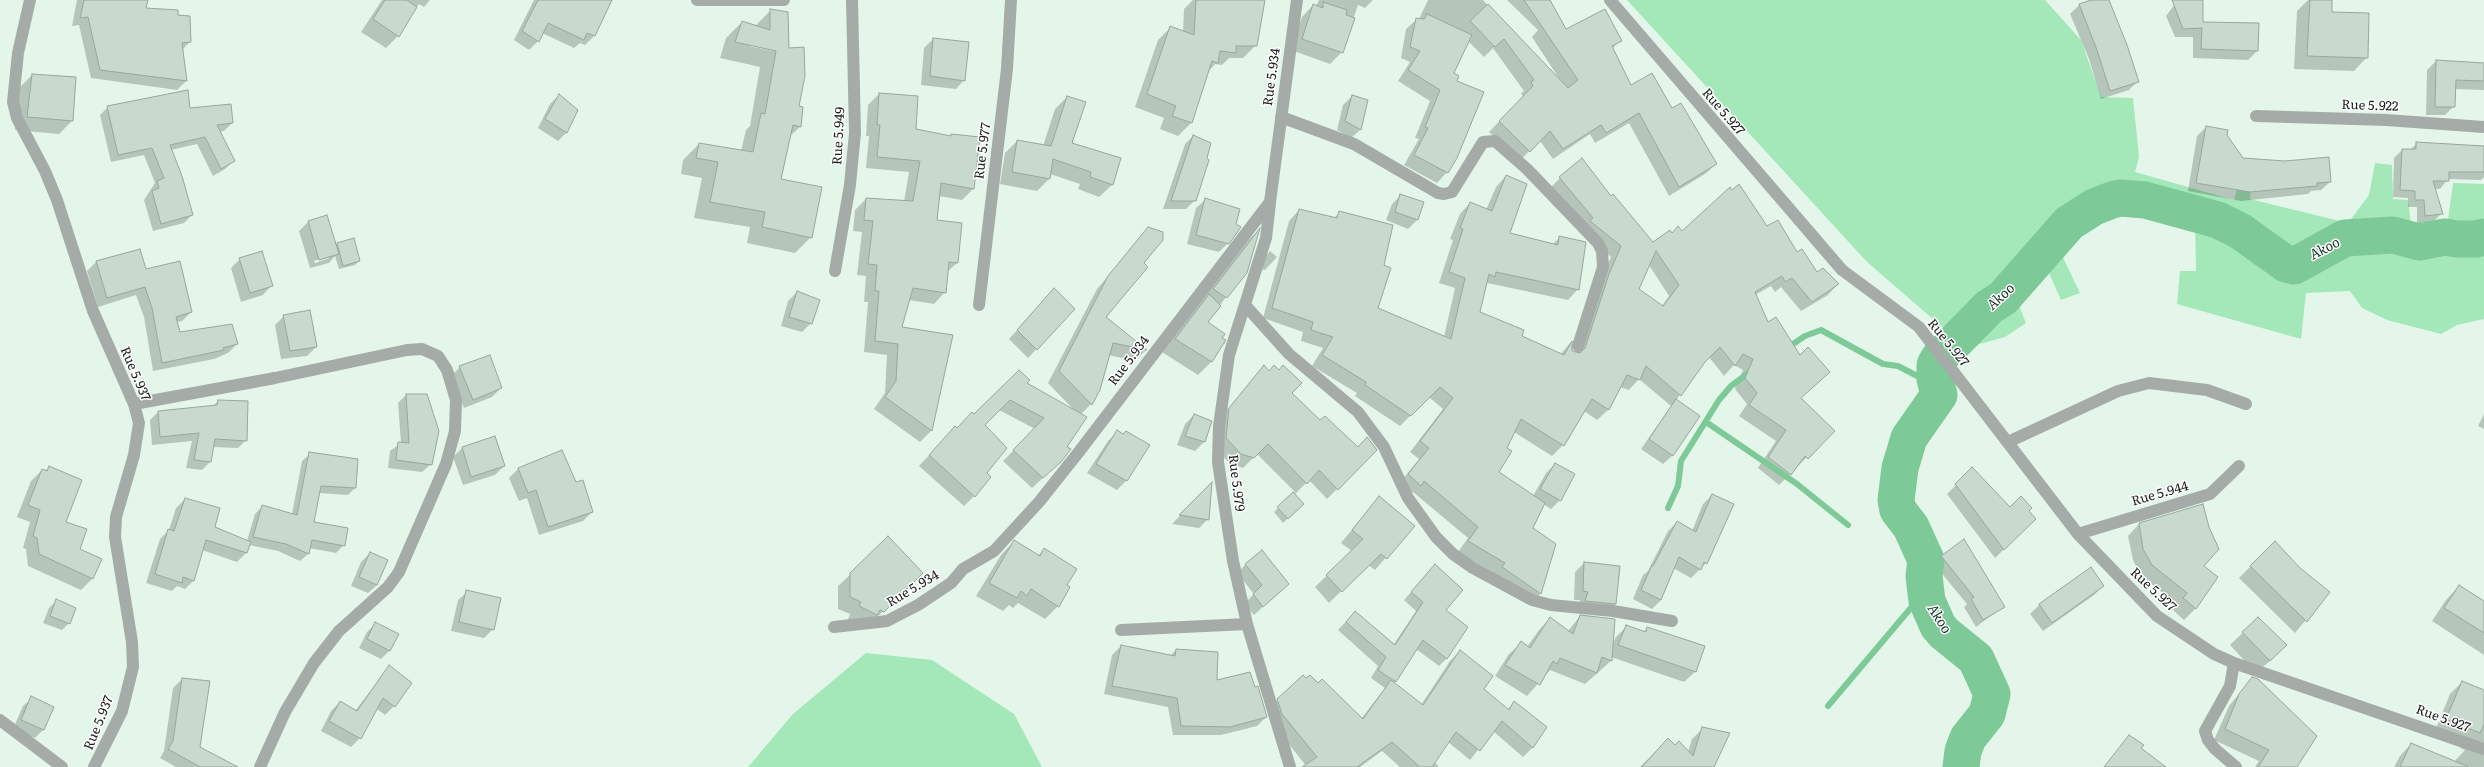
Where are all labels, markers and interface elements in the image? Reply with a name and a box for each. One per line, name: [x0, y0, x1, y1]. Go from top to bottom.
street label: Rue 5.934: [1260, 47, 1284, 107]
street label: Rue 5.927: [1698, 85, 1748, 139]
street label: Rue 5.922: [2341, 97, 2399, 115]
street label: Rue 5.949: [830, 107, 848, 165]
street label: Rue 5.977: [972, 122, 994, 180]
water label: Akoo: [2307, 234, 2343, 264]
water label: Akoo: [1984, 280, 2018, 314]
street label: Rue 5.927: [1924, 316, 1972, 370]
street label: Rue 5.934: [1105, 333, 1153, 389]
street label: Rue 5.937: [117, 345, 153, 403]
street label: Rue 5.979: [1225, 454, 1247, 512]
street label: Rue 5.944: [2130, 478, 2190, 510]
street label: Rue 5.927: [2127, 565, 2179, 615]
street label: Rue 5.934: [884, 567, 942, 611]
water label: Akoo: [1923, 601, 1955, 637]
street label: Rue 5.937: [81, 693, 117, 753]
street label: Rue 5.927: [2414, 702, 2472, 736]

